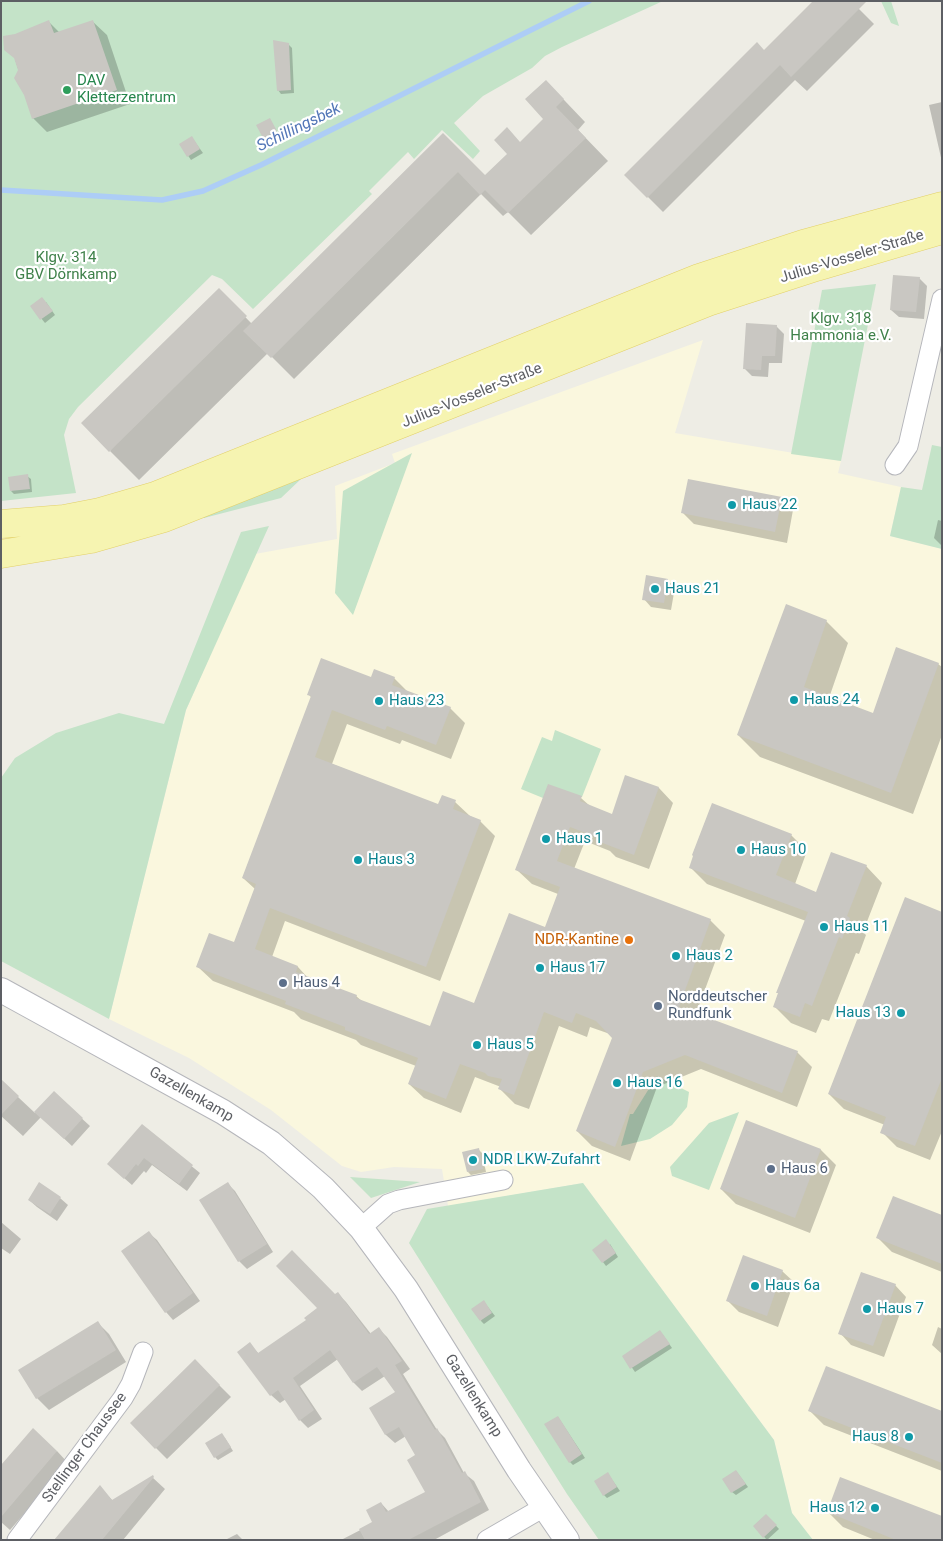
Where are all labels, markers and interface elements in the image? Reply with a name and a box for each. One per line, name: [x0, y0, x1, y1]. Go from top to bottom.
place label: DAV Kletterzentrum: [77, 72, 176, 107]
marker: DAV Kletterzentrum: [61, 84, 73, 96]
water label: Schillingsbek: [254, 99, 344, 157]
street label: Julius-Vosseler-Straße: [778, 227, 926, 287]
park label: Klgv. 314 GBV Dörnkamp: [15, 249, 117, 284]
park label: Klgv. 318 Hammonia e.V.: [790, 310, 892, 345]
street label: Julius-Vosseler-Straße: [399, 360, 545, 432]
place label: Haus 22: [742, 496, 797, 514]
marker: Haus 22: [726, 499, 738, 511]
place label: Haus 21: [665, 580, 720, 598]
marker: Haus 21: [649, 583, 661, 595]
place label: Haus 24: [804, 691, 859, 709]
place label: Haus 23: [389, 692, 444, 710]
marker: Haus 24: [788, 694, 800, 706]
marker: Haus 23: [373, 695, 385, 707]
place label: Haus 1: [556, 830, 603, 848]
marker: Haus 1: [540, 833, 552, 845]
place label: Haus 10: [751, 841, 806, 859]
marker: Haus 10: [735, 844, 747, 856]
place label: Haus 3: [368, 851, 415, 869]
marker: Haus 3: [352, 854, 364, 866]
place label: Haus 11: [834, 918, 889, 936]
marker: Haus 11: [818, 921, 830, 933]
place label: NDR-Kantine: [534, 931, 619, 949]
marker: NDR-Kantine: [623, 934, 635, 946]
place label: Haus 2: [686, 947, 733, 965]
marker: Haus 2: [670, 950, 682, 962]
place label: Haus 17: [550, 959, 605, 977]
marker: Haus 17: [534, 962, 546, 974]
place label: Haus 4: [293, 974, 340, 992]
marker: Haus 4: [277, 977, 289, 989]
place label: Norddeutscher Rundfunk: [668, 988, 767, 1023]
marker: Norddeutscher Rundfunk: [652, 1000, 664, 1012]
place label: Haus 13: [836, 1004, 891, 1022]
marker: Haus 13: [895, 1007, 907, 1019]
place label: Haus 5: [487, 1036, 534, 1054]
marker: Haus 5: [471, 1039, 483, 1051]
street label: Gazellenkamp: [146, 1064, 236, 1126]
place label: Haus 16: [627, 1074, 682, 1092]
marker: Haus 16: [611, 1077, 623, 1089]
place label: NDR LKW-Zufahrt: [483, 1151, 600, 1169]
marker: NDR LKW-Zufahrt: [467, 1154, 479, 1166]
place label: Haus 6: [781, 1160, 828, 1178]
marker: Haus 6: [765, 1163, 777, 1175]
place label: Haus 6a: [765, 1277, 820, 1295]
marker: Haus 6a: [749, 1280, 761, 1292]
place label: Haus 7: [877, 1300, 924, 1318]
marker: Haus 7: [861, 1303, 873, 1315]
street label: Gazellenkamp: [440, 1351, 506, 1441]
street label: Stellinger Chaussee: [39, 1389, 131, 1507]
place label: Haus 8: [852, 1428, 899, 1446]
marker: Haus 8: [903, 1431, 915, 1443]
place label: Haus 12: [810, 1499, 865, 1517]
marker: Haus 12: [869, 1502, 881, 1514]

